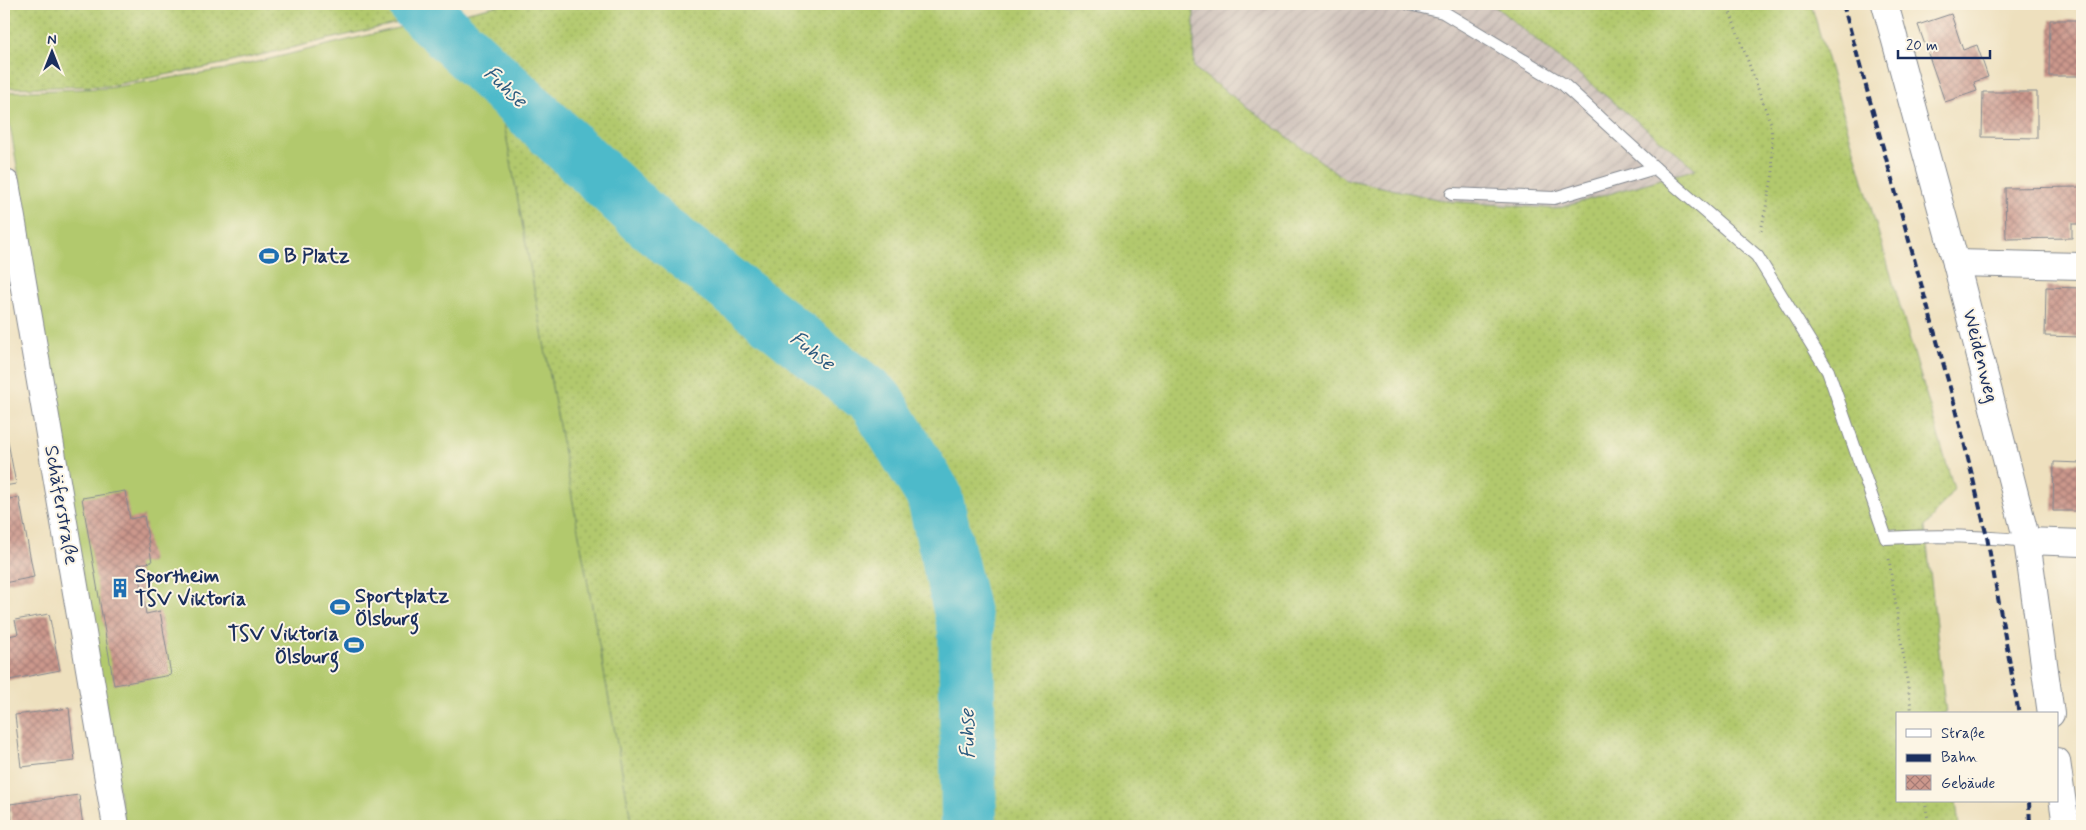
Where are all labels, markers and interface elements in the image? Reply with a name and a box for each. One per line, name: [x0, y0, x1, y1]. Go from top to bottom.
north arrow: [28, 28, 78, 78]
scale bar: [1898, 28, 1991, 60]
text: N: [47, 31, 57, 49]
text: 20 m: [1906, 36, 1938, 56]
water label: Fuhse: [477, 60, 534, 115]
place label: B Platz: [284, 243, 350, 270]
sports icon: B Platz: [258, 245, 280, 267]
street label: Weidenweg: [1955, 306, 2005, 406]
water label: Fuhse: [784, 325, 841, 378]
street label: Schäferstraße: [37, 443, 85, 567]
place label: Sportheim TSV Viktoria: [135, 563, 246, 613]
building icon: Sportheim TSV Viktoria: [109, 577, 131, 599]
place label: Sportplatz Ölsburg: [355, 583, 449, 635]
sports icon: Sportplatz Ölsburg: [329, 596, 351, 618]
place label: TSV Viktoria Ölsburg: [228, 621, 339, 673]
sports icon: TSV Viktoria Ölsburg: [343, 634, 365, 656]
water label: Fuhse: [954, 707, 982, 759]
legend: [1896, 712, 2058, 802]
text: Straße: [1941, 724, 1985, 744]
text: Bahn: [1941, 748, 1978, 768]
text: Gebäude: [1941, 774, 1995, 794]

